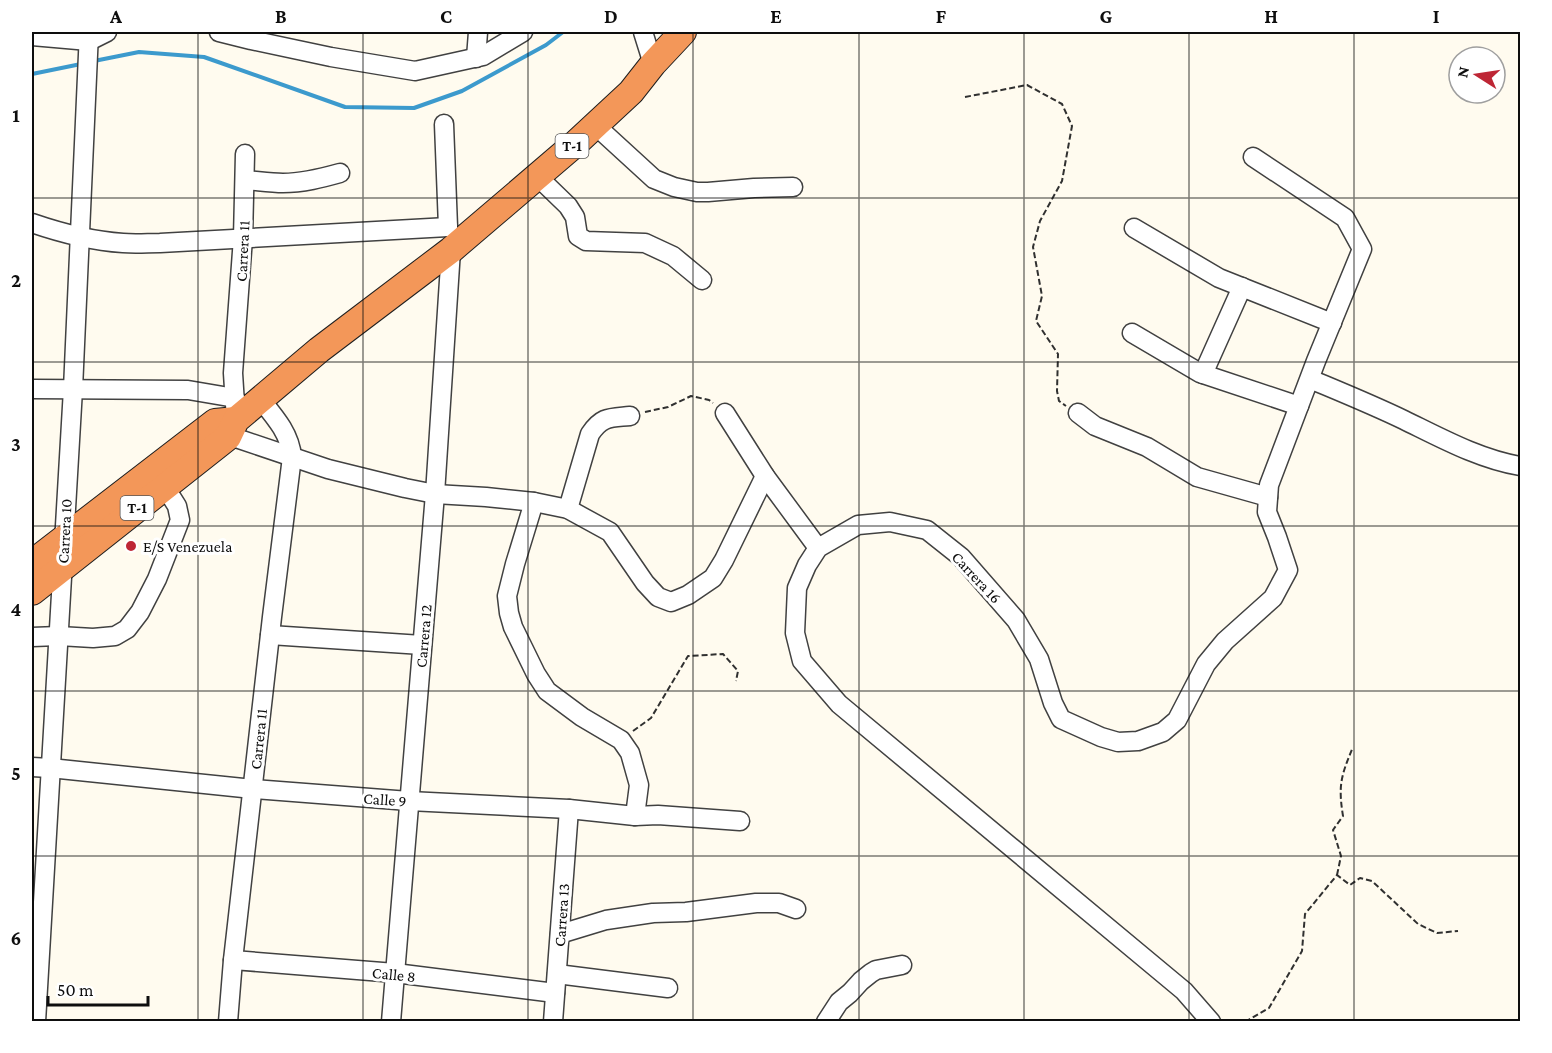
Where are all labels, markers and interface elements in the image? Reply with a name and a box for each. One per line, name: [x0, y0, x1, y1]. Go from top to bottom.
text: A: [109, 5, 123, 27]
text: B: [275, 5, 287, 27]
text: C: [440, 5, 452, 27]
text: D: [604, 5, 618, 27]
text: E: [770, 5, 782, 27]
text: F: [936, 5, 947, 27]
text: G: [1100, 5, 1113, 27]
text: H: [1264, 5, 1278, 27]
text: I: [1433, 5, 1440, 27]
north arrow: [1447, 45, 1507, 105]
text: N: [1453, 65, 1472, 79]
text: 1: [12, 104, 20, 126]
road number: T-1: [556, 134, 588, 158]
street label: Carrera 11: [232, 220, 253, 282]
text: 2: [11, 269, 21, 291]
text: 3: [11, 433, 21, 455]
road number: T-1: [120, 496, 154, 520]
street label: Carrera 10: [54, 498, 75, 564]
place label: E/S Venezuela: [143, 538, 233, 555]
marker: E/S Venezuela: [124, 539, 138, 553]
street label: Carrera 16: [949, 548, 1005, 607]
text: 4: [11, 598, 22, 620]
street label: Carrera 12: [412, 603, 435, 668]
street label: Carrera 11: [247, 708, 270, 770]
text: 5: [11, 762, 21, 784]
street label: Calle 9: [363, 790, 407, 809]
street label: Carrera 13: [551, 883, 572, 947]
text: 6: [11, 927, 21, 949]
street label: Calle 8: [371, 964, 417, 985]
scale bar: [48, 969, 148, 1007]
text: 50 m: [57, 980, 94, 1000]

